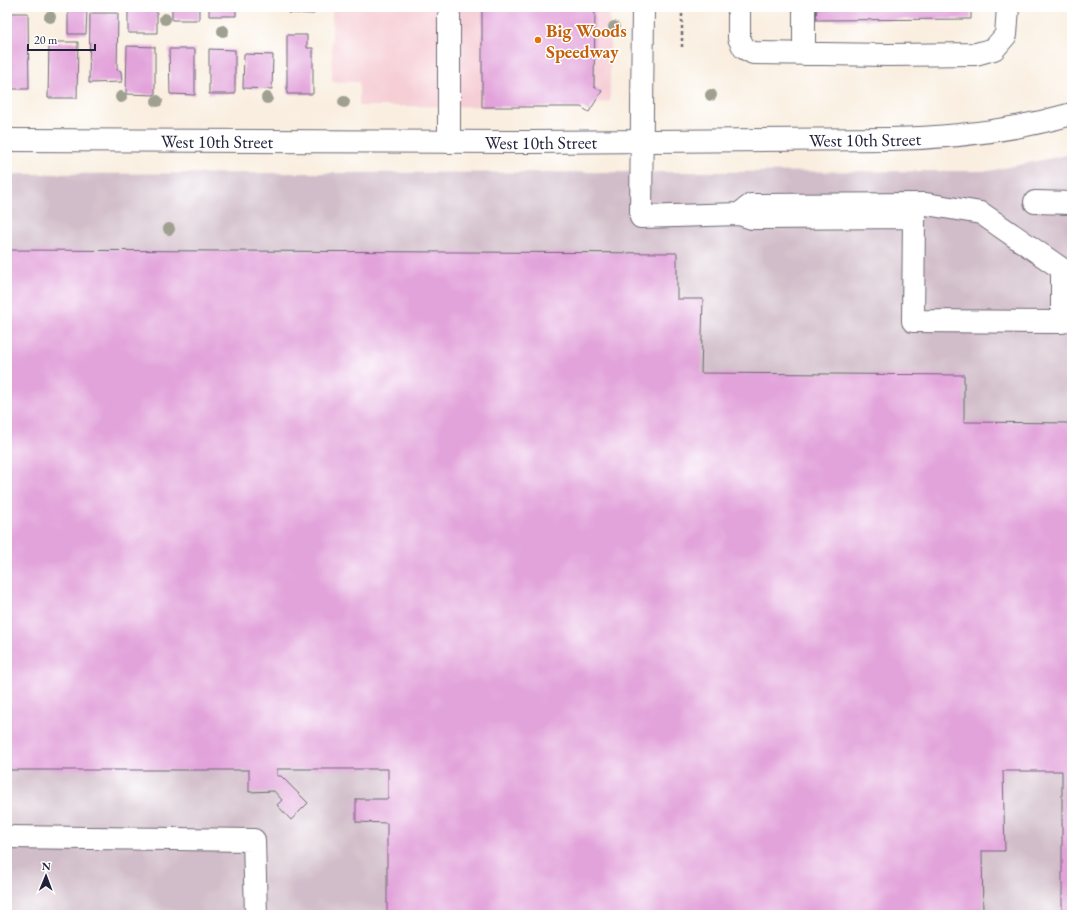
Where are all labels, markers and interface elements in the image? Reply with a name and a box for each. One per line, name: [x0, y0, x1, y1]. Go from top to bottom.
place label: Big Woods Speedway: [546, 19, 627, 63]
scale bar: [28, 26, 95, 52]
text: 20 m: [34, 32, 58, 48]
marker: Big Woods Speedway: [533, 35, 543, 45]
street label: West 10th Street: [809, 126, 922, 151]
street label: West 10th Street: [161, 129, 274, 153]
street label: West 10th Street: [485, 130, 598, 154]
north arrow: [26, 856, 66, 896]
text: N: [42, 859, 51, 873]

